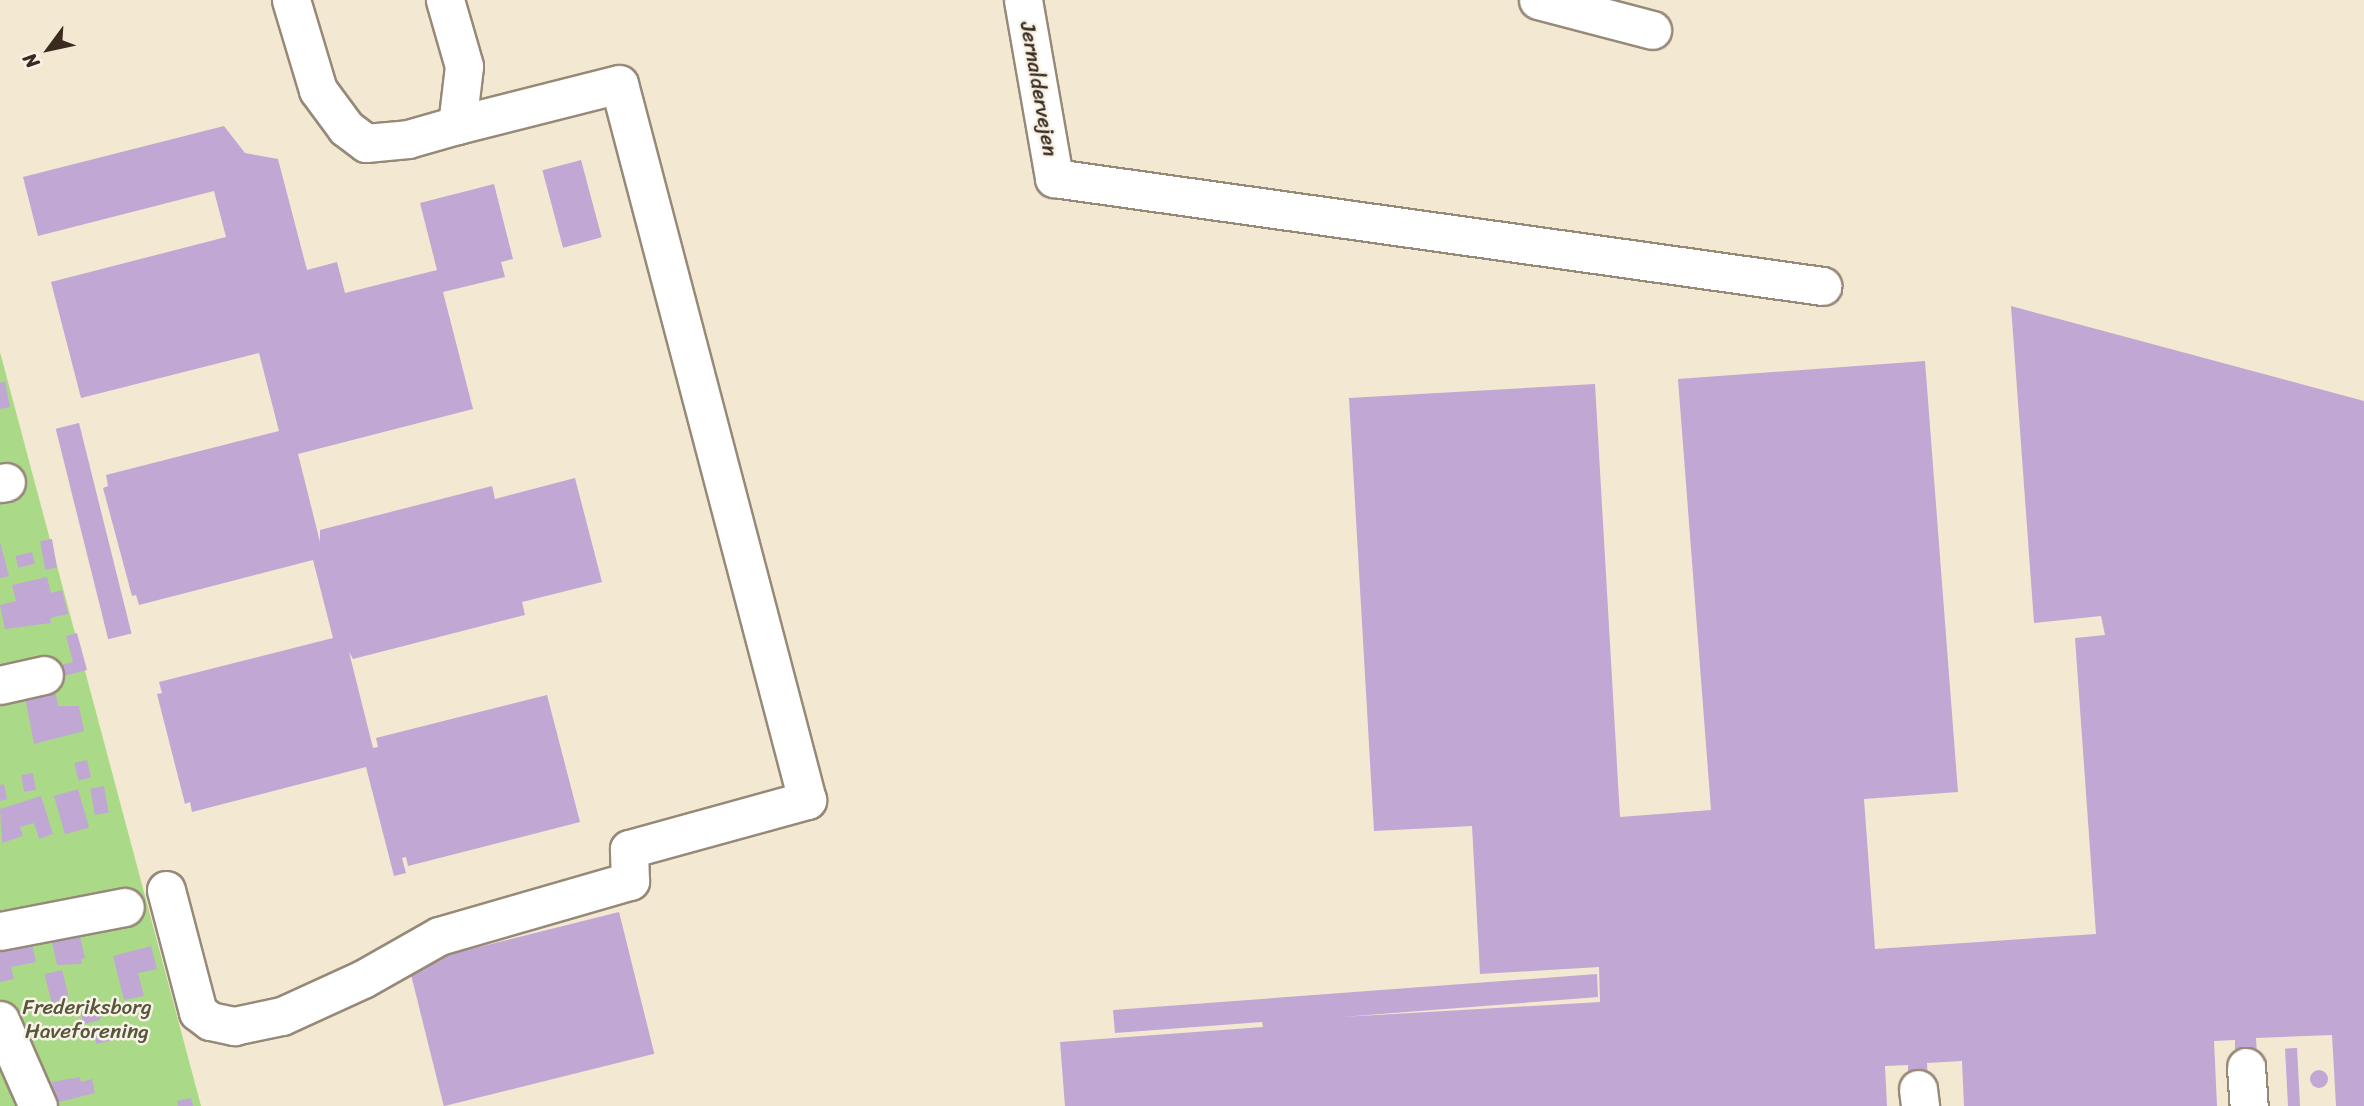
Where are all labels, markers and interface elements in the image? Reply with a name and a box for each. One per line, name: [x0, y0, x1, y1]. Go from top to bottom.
north arrow: [14, 14, 84, 84]
street label: Jernaldervejen: [1015, 20, 1063, 158]
text: N: [14, 46, 48, 75]
park label: Frederiksborg Haveforening: [22, 994, 152, 1044]

